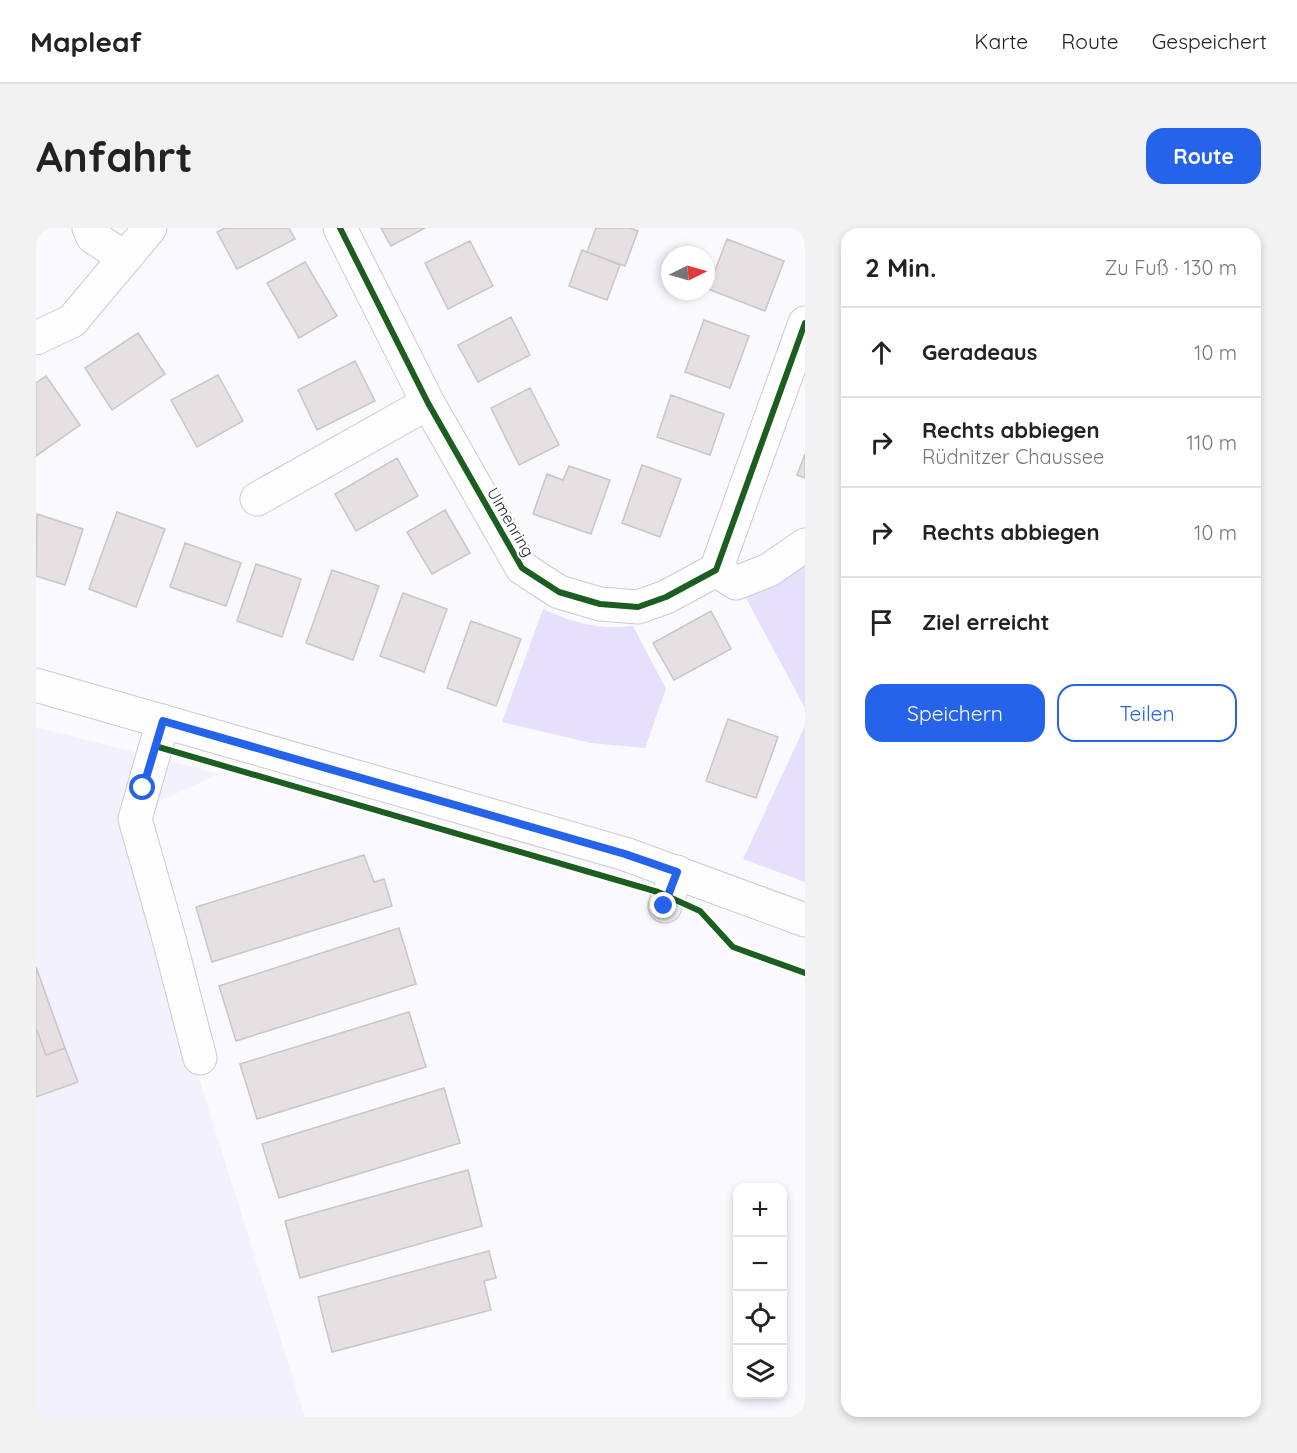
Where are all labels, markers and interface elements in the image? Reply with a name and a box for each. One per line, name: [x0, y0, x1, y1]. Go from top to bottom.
text: Mapleaf: [30, 24, 142, 59]
text: Karte: [974, 28, 1028, 54]
text: Route: [1061, 28, 1119, 54]
text: Gespeichert: [1152, 28, 1267, 54]
button: Route: [1146, 128, 1261, 184]
text: Anfahrt: [36, 130, 193, 183]
north arrow: [661, 246, 715, 300]
text: 2 Min.: [865, 251, 936, 284]
text: Zu Fuß · 130 m: [1105, 255, 1237, 280]
icon: ahead: [865, 336, 898, 369]
text: Geradeaus: [922, 338, 1037, 366]
text: 10 m: [1194, 340, 1237, 365]
text: Rechts abbiegen: [922, 416, 1100, 444]
icon: right: [865, 426, 898, 459]
text: 110 m: [1187, 430, 1237, 455]
text: Rüdnitzer Chaussee: [922, 444, 1104, 469]
street label: Ulmenring: [483, 484, 539, 560]
icon: right: [865, 516, 898, 549]
text: Rechts abbiegen: [922, 518, 1100, 546]
text: 10 m: [1194, 520, 1237, 545]
icon: arrive: [865, 606, 898, 639]
text: Ziel erreicht: [922, 608, 1050, 636]
button: Speichern: [865, 684, 1045, 742]
button: Teilen: [1057, 684, 1237, 742]
route start: [129, 774, 155, 800]
route end: [650, 892, 676, 918]
map controls: [733, 1183, 787, 1399]
button: +: [733, 1183, 787, 1237]
button: −: [733, 1237, 787, 1291]
button: locate: [733, 1291, 787, 1345]
button: layers: [733, 1345, 787, 1399]

